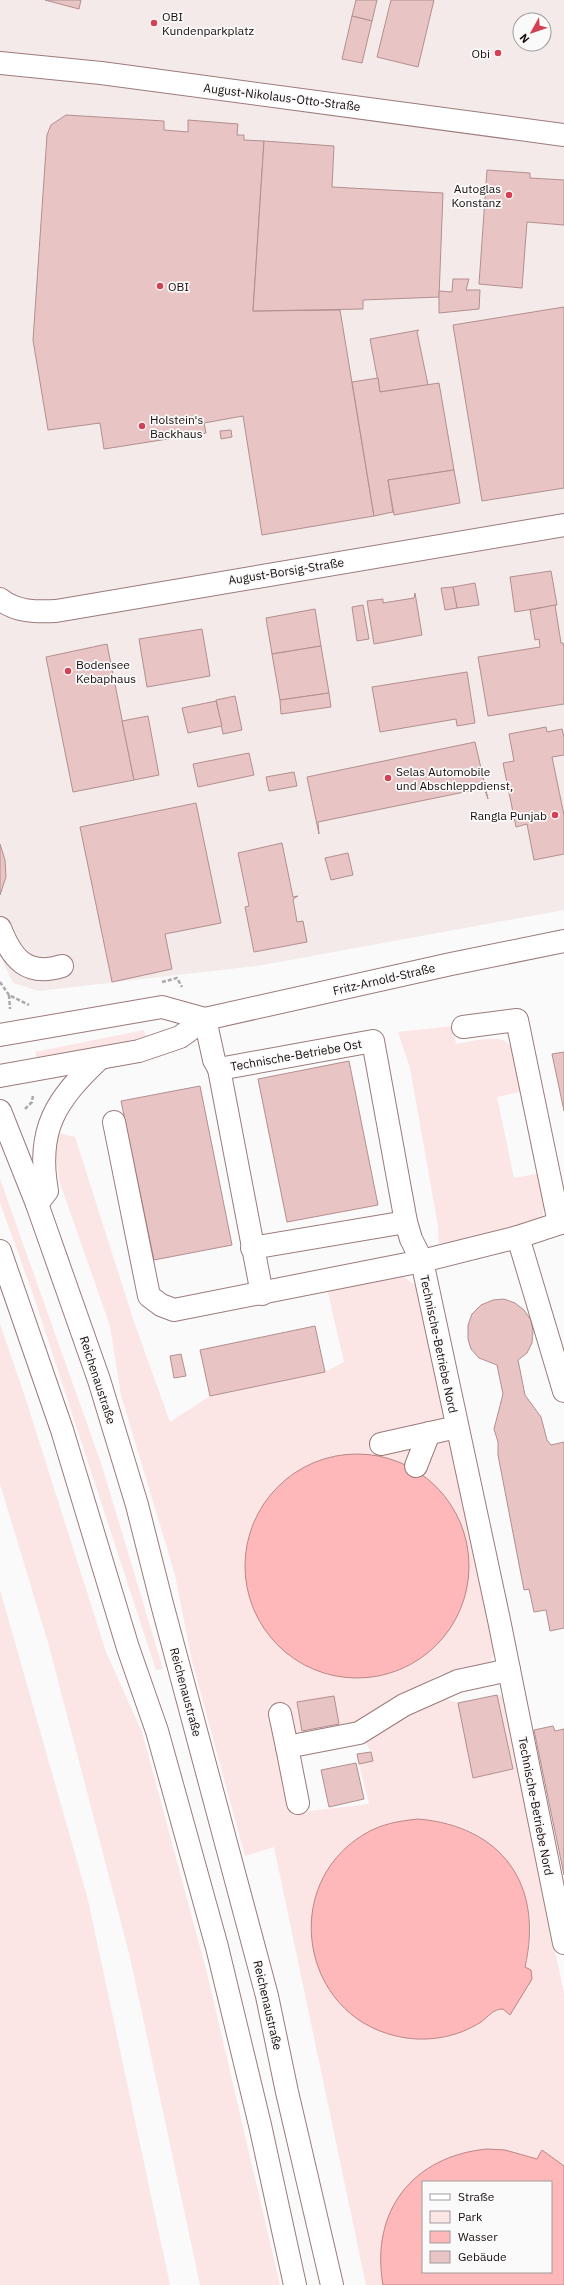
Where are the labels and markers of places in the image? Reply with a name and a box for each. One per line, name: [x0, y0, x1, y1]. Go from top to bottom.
place label: OBI Kundenparkplatz: [162, 9, 254, 38]
marker: OBI Kundenparkplatz: [149, 18, 159, 28]
place label: Obi: [472, 46, 490, 61]
marker: Obi: [493, 48, 503, 58]
place label: Autoglas Konstanz: [451, 181, 501, 210]
marker: Autoglas Konstanz: [504, 190, 514, 200]
place label: OBI: [168, 279, 189, 294]
marker: OBI: [155, 281, 165, 291]
place label: Holstein's Backhaus: [150, 412, 204, 441]
marker: Holstein's Backhaus: [137, 421, 147, 431]
place label: Bodensee Kebaphaus: [76, 657, 136, 686]
marker: Bodensee Kebaphaus: [63, 666, 73, 676]
place label: Selas Automobile und Abschleppdienst,: [396, 764, 513, 793]
marker: Selas Automobile und Abschleppdienst,: [383, 773, 393, 783]
place label: Rangla Punjab: [470, 808, 547, 823]
marker: Rangla Punjab: [550, 810, 560, 820]

